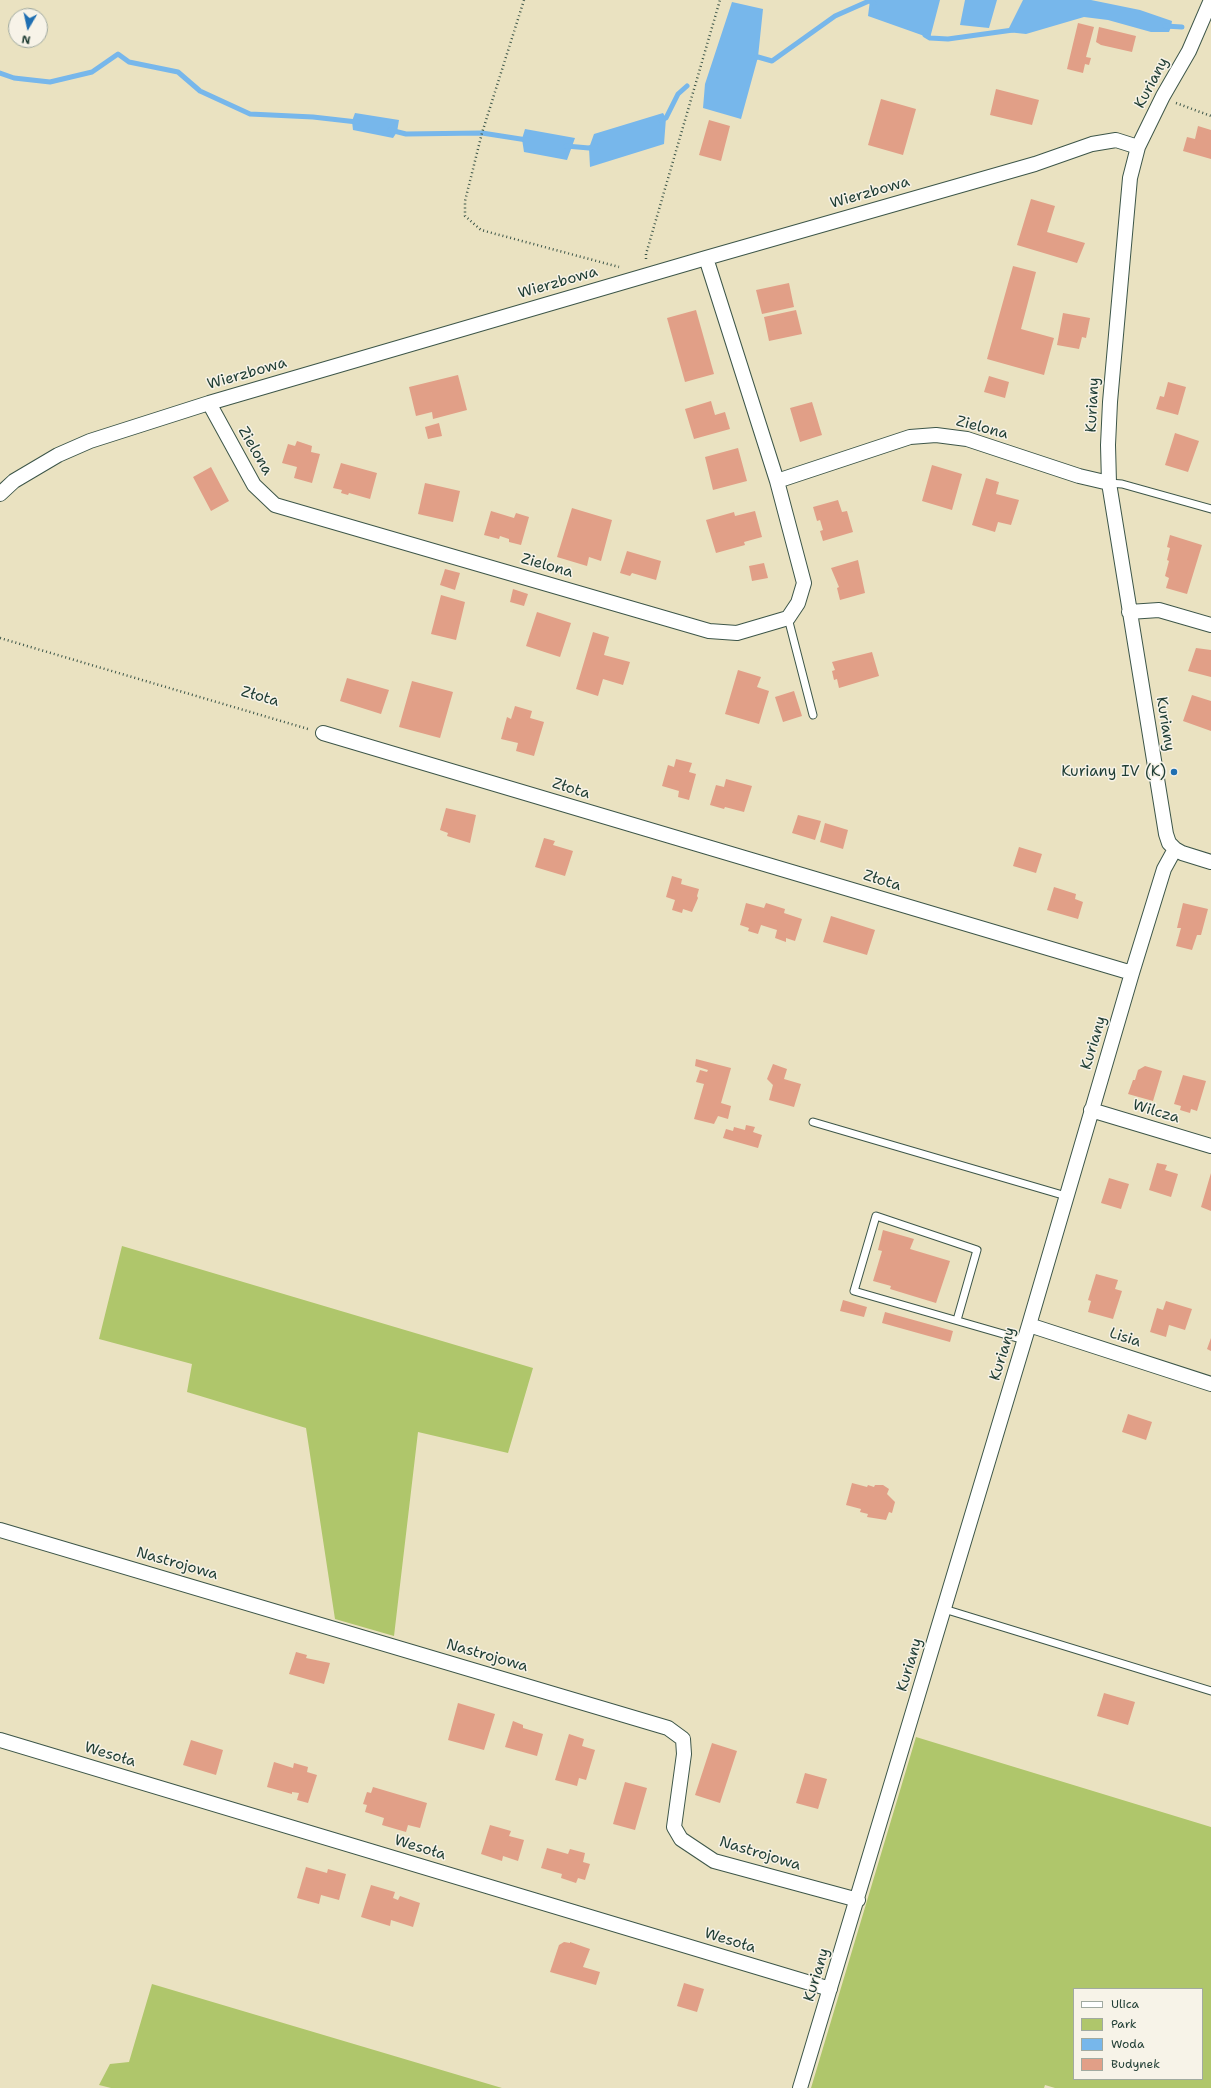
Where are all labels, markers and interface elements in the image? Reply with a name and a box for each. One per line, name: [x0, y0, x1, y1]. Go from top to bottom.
north arrow: [8, 8, 48, 48]
text: N: [21, 31, 32, 47]
street label: Kuriany: [1131, 54, 1173, 112]
street label: Wierzbowa: [828, 173, 912, 213]
street label: Wierzbowa: [516, 263, 600, 303]
street label: Wierzbowa: [205, 354, 289, 394]
street label: Kuriany: [1083, 377, 1103, 433]
street label: Zielona: [954, 412, 1010, 444]
street label: Zielona: [234, 423, 276, 479]
street label: Zielona: [519, 550, 575, 582]
street label: Złota: [239, 683, 281, 711]
street label: Kuriany: [1152, 695, 1178, 753]
place label: Kuriany IV (K): [1061, 763, 1166, 781]
marker: Kuriany IV (K): [1169, 767, 1179, 777]
street label: Złota: [550, 775, 592, 803]
street label: Złota: [861, 867, 903, 895]
street label: Kuriany: [1077, 1014, 1111, 1072]
street label: Wilcza: [1130, 1096, 1182, 1128]
street label: Lisia: [1107, 1324, 1143, 1352]
street label: Kuriany: [986, 1325, 1020, 1383]
street label: Nastrojowa: [134, 1544, 220, 1584]
street label: Nastrojowa: [444, 1636, 530, 1676]
street label: Kuriany: [893, 1636, 927, 1694]
street label: Wesoła: [82, 1739, 138, 1771]
street label: Wesoła: [392, 1832, 448, 1864]
street label: Nastrojowa: [717, 1833, 803, 1875]
street label: Wesoła: [702, 1925, 758, 1957]
street label: Kuriany: [800, 1946, 834, 2004]
legend: [1073, 1988, 1203, 2080]
text: Ulica: [1111, 1996, 1139, 2012]
text: Park: [1111, 2016, 1137, 2032]
text: Woda: [1111, 2036, 1144, 2052]
text: Budynek: [1111, 2056, 1160, 2072]

